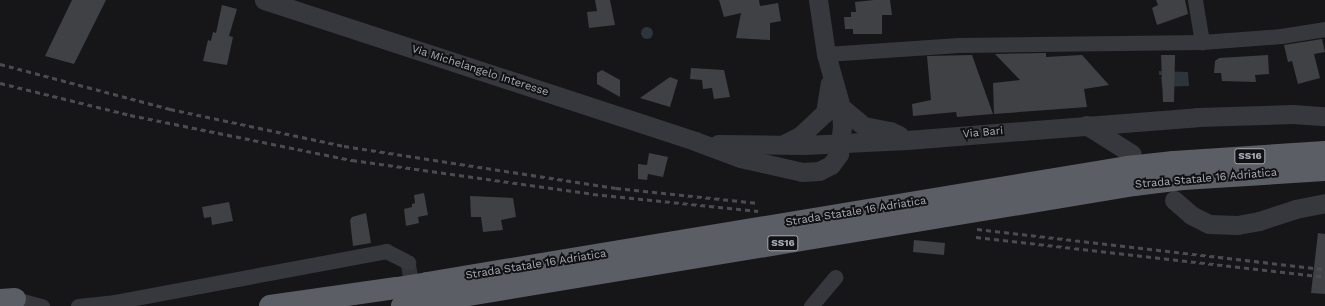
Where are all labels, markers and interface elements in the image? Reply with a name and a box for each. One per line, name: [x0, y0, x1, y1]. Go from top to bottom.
street label: Via Michelangelo Interesse: [410, 43, 550, 99]
street label: Via Bari: [962, 125, 1004, 141]
road number: SS16: [1234, 148, 1266, 164]
street label: Strada Statale 16 Adriatica: [1134, 166, 1278, 192]
street label: Strada Statale 16 Adriatica: [784, 194, 928, 230]
road number: SS16: [767, 235, 799, 251]
street label: Strada Statale 16 Adriatica: [464, 247, 608, 283]

